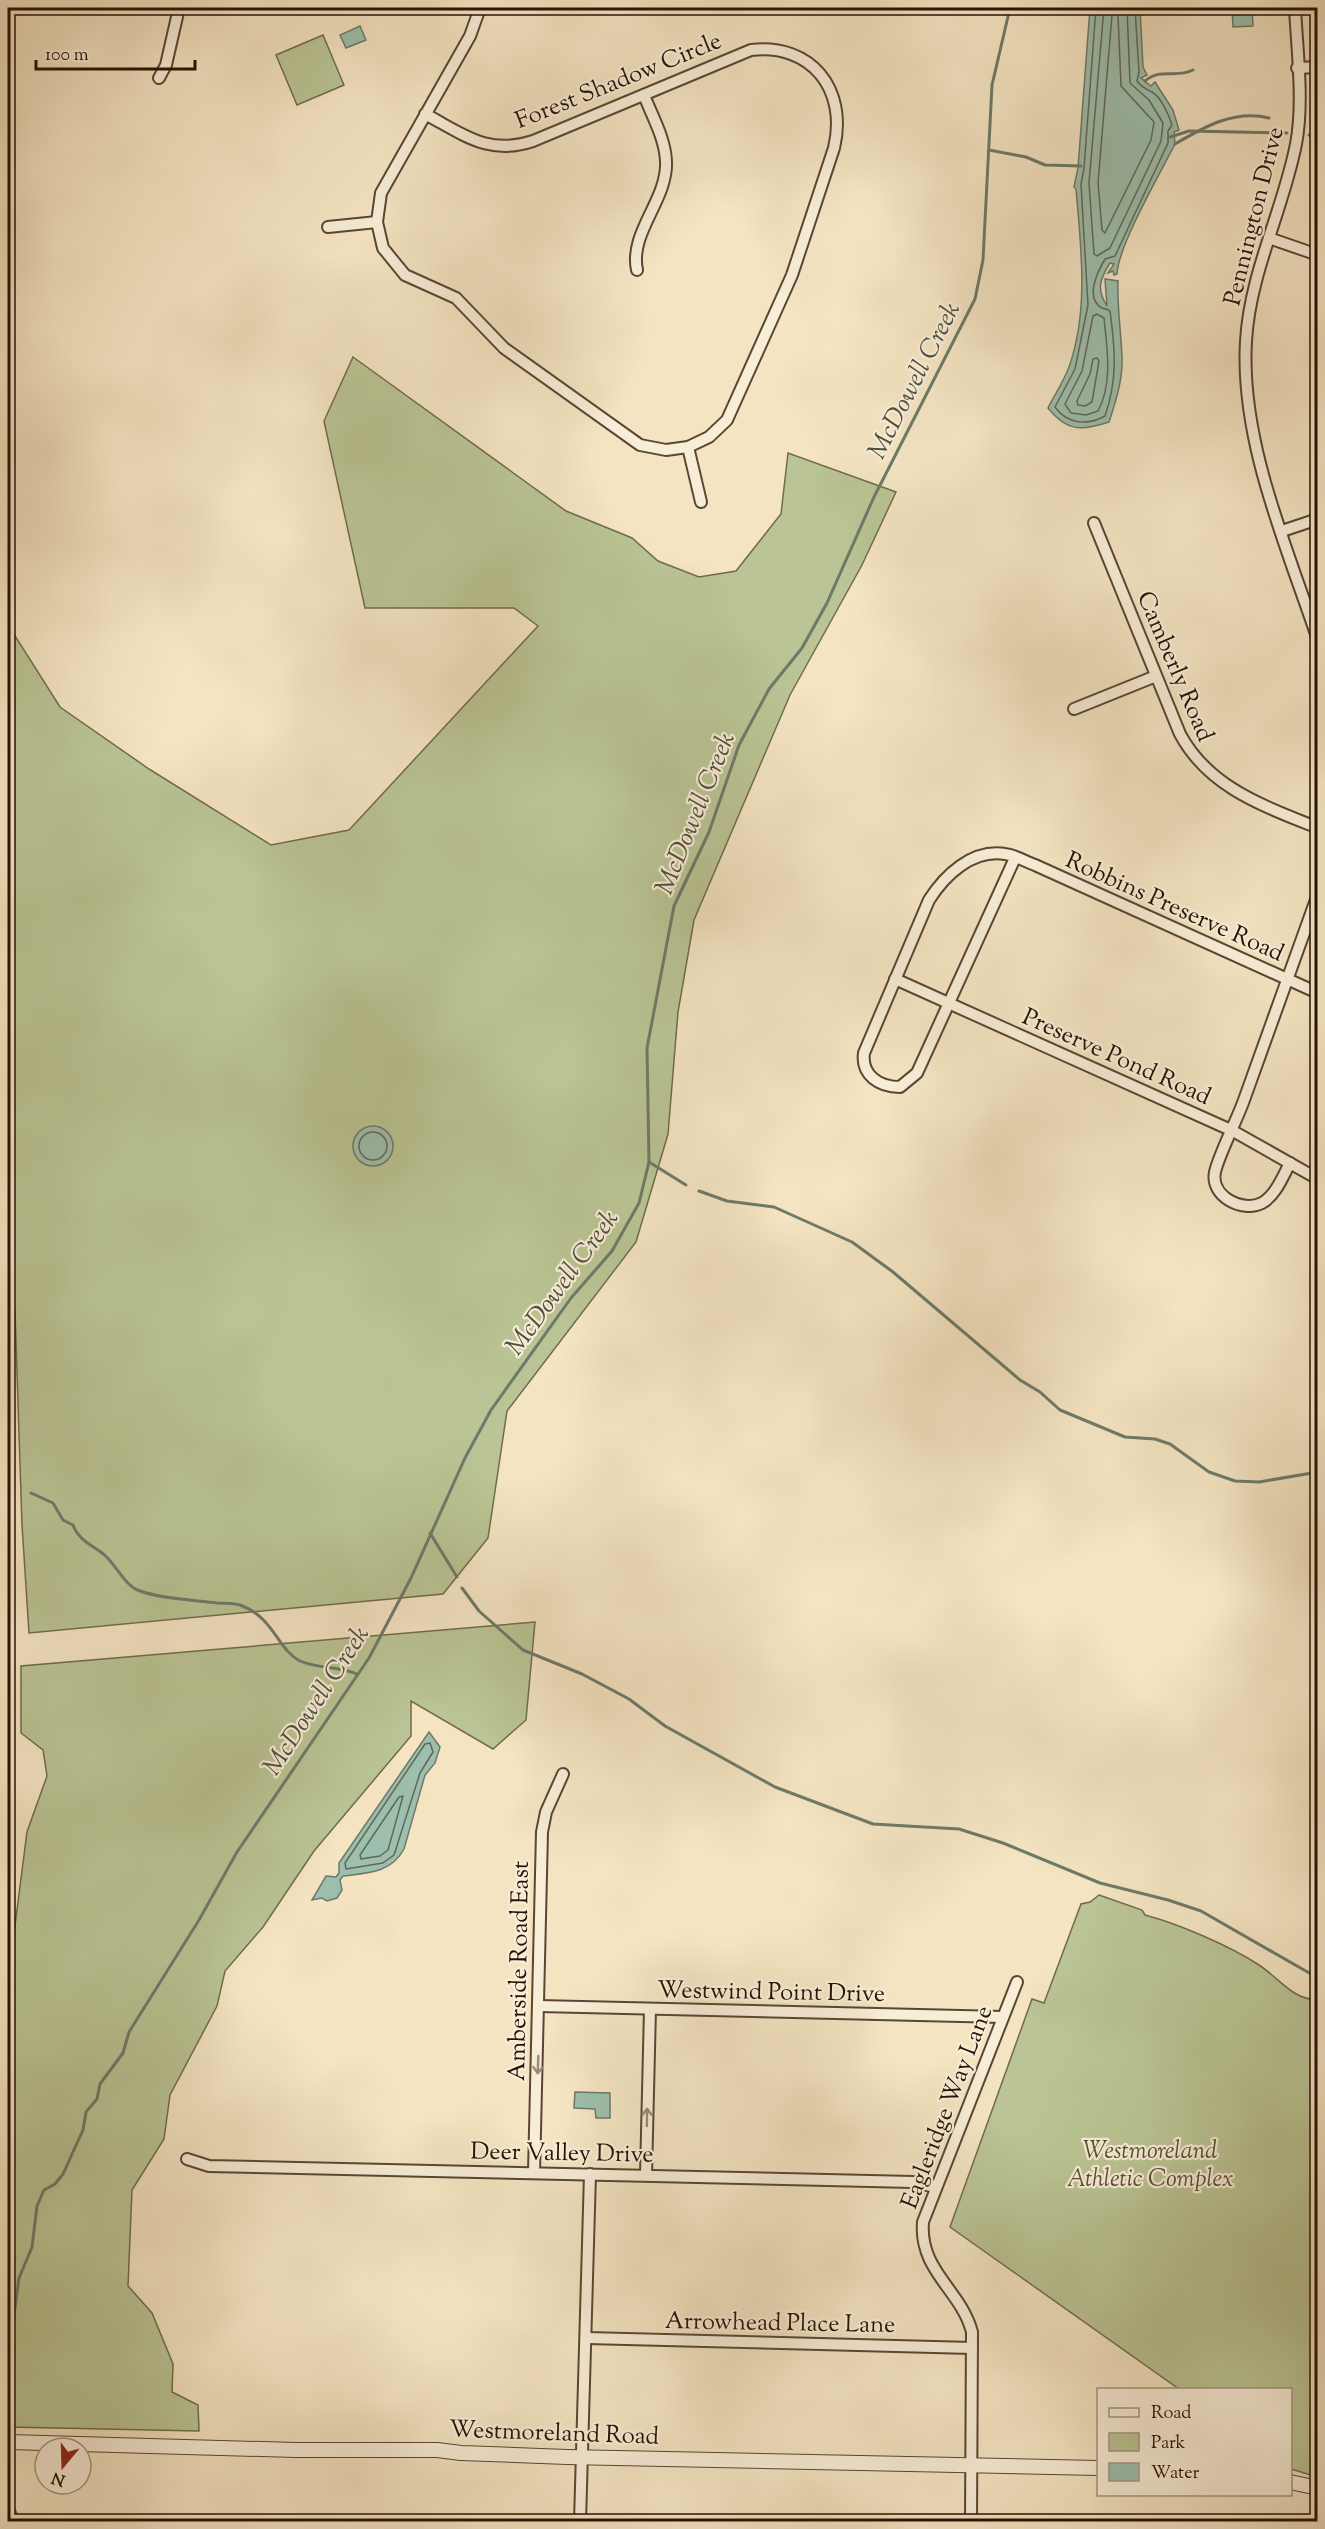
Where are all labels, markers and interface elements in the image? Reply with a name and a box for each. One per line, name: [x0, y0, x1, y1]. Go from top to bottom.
street label: Forest Shadow Circle: [510, 25, 727, 139]
scale bar: [36, 33, 195, 71]
text: 100 m: [45, 43, 89, 69]
street label: Pennington Drive: [1216, 124, 1294, 309]
water label: McDowell Creek: [860, 296, 971, 466]
street label: Camberly Road: [1127, 586, 1221, 748]
water label: McDowell Creek: [647, 727, 746, 901]
street label: Robbins Preserve Road: [1059, 844, 1289, 972]
street label: Preserve Pond Road: [1016, 1001, 1216, 1115]
water label: McDowell Creek: [498, 1203, 629, 1364]
water label: McDowell Creek: [255, 1619, 380, 1784]
street label: Amberside Road East: [501, 1861, 539, 2082]
street label: Westwind Point Drive: [657, 1974, 885, 2012]
street label: Eagleridge Way Lane: [893, 2001, 1002, 2214]
one-way arrow: [532, 2054, 543, 2074]
one-way arrow: [642, 2107, 653, 2127]
street label: Deer Valley Drive: [470, 2135, 654, 2173]
park label: Westmoreland Athletic Complex: [1067, 2135, 1233, 2197]
street label: Arrowhead Place Lane: [664, 2305, 895, 2343]
legend: [1097, 2388, 1292, 2496]
text: Road: [1151, 2401, 1191, 2427]
street label: Westmoreland Road: [448, 2413, 660, 2455]
text: Park: [1151, 2431, 1186, 2457]
north arrow: [33, 2436, 93, 2496]
text: Water: [1151, 2461, 1200, 2487]
text: N: [49, 2465, 69, 2491]

